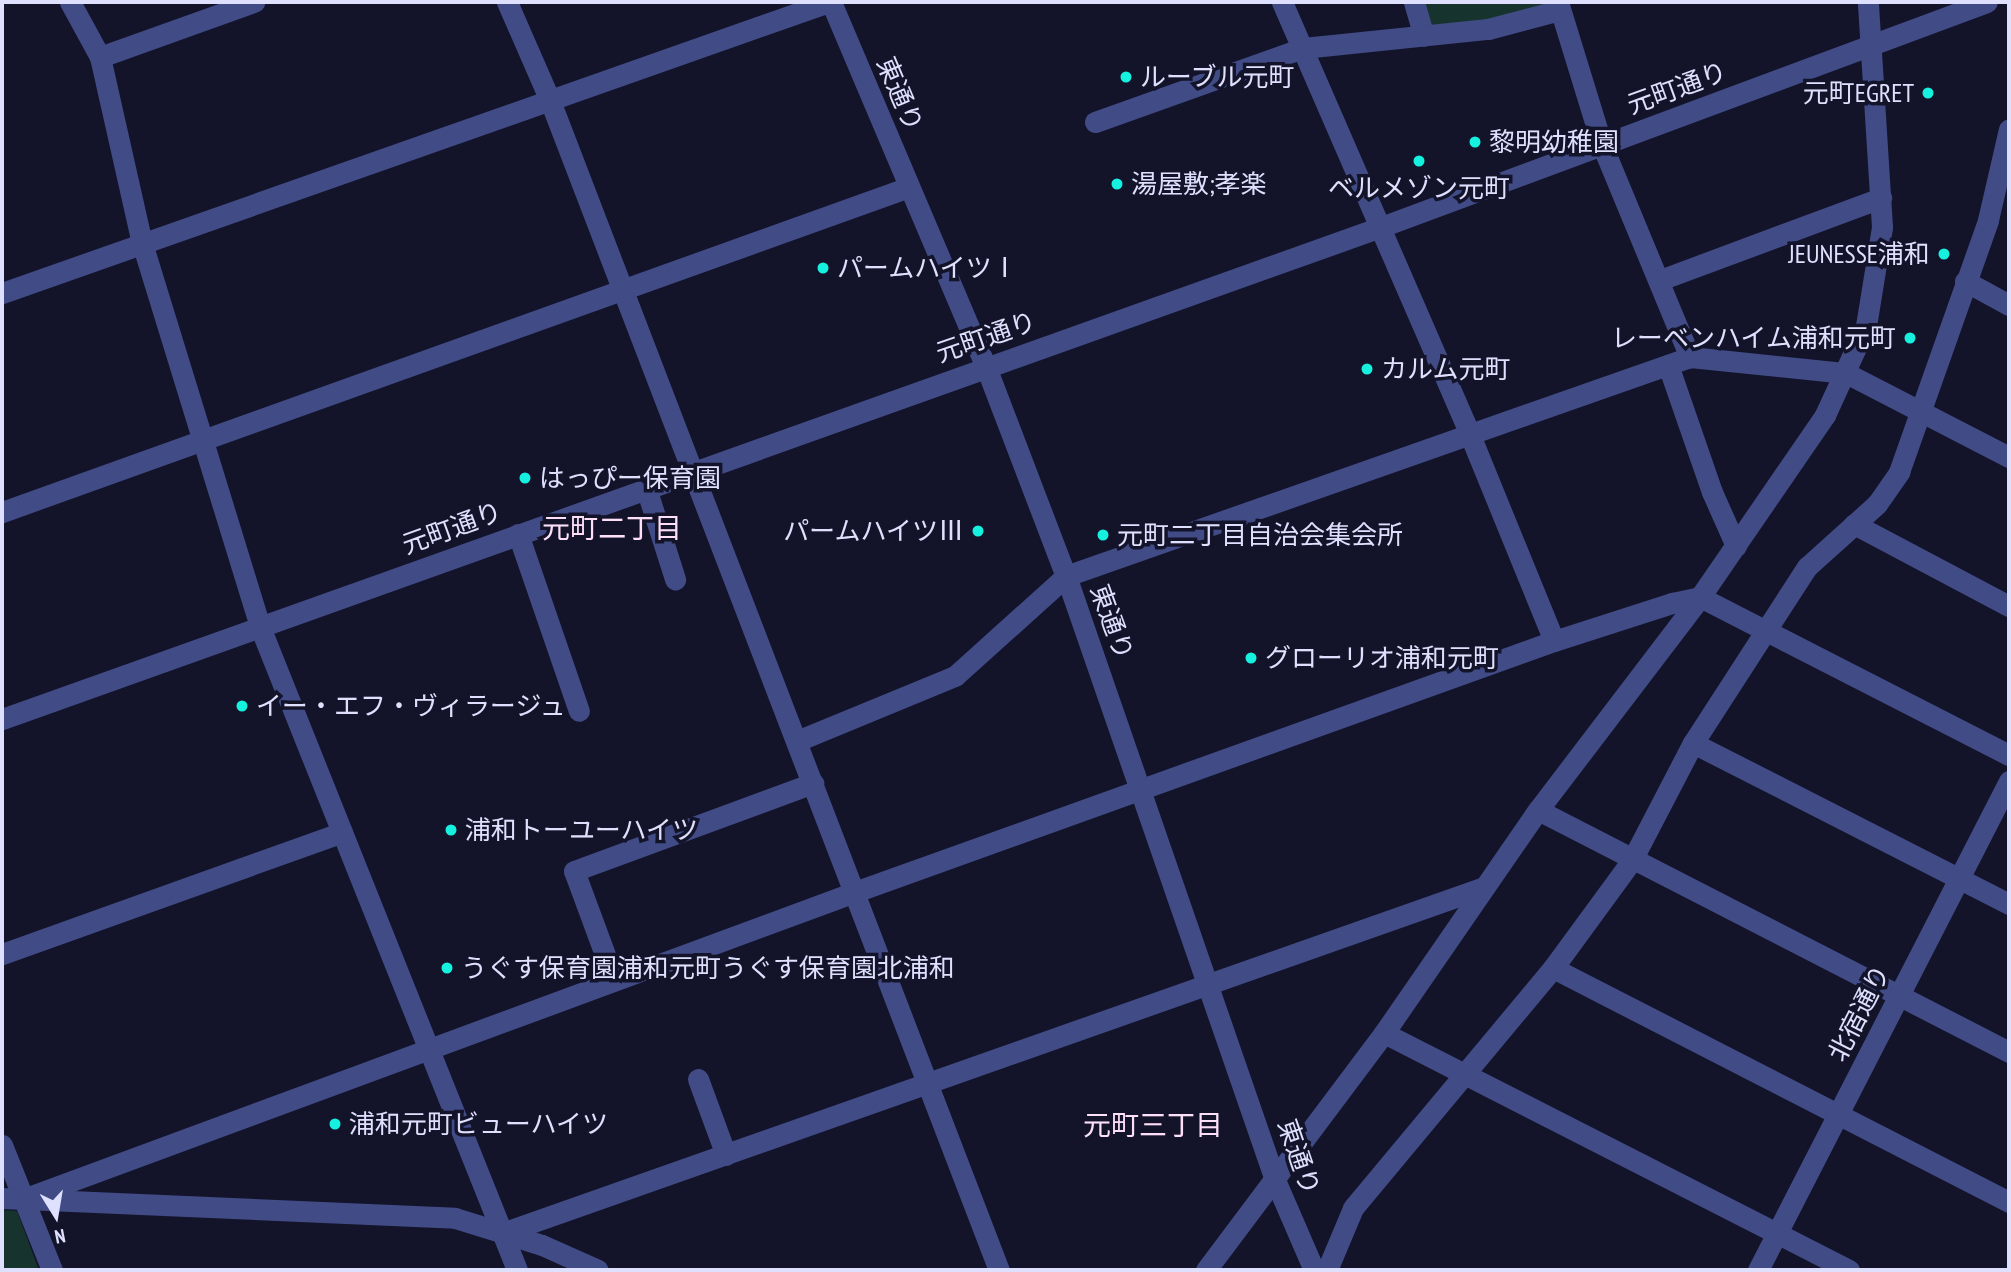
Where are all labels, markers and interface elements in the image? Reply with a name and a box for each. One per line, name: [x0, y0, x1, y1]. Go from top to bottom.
street label: 東通り: [870, 52, 930, 136]
street label: 元町通り: [1623, 56, 1731, 120]
place label: ルーブル元町: [1140, 61, 1296, 93]
marker: ルーブル元町: [1118, 69, 1134, 85]
place label: 元町EGRET: [1803, 77, 1914, 109]
marker: 元町EGRET: [1920, 85, 1936, 101]
place label: 黎明幼稚園: [1489, 126, 1619, 158]
marker: 黎明幼稚園: [1467, 134, 1483, 150]
marker: ベルメゾン元町: [1411, 153, 1427, 169]
place label: 湯屋敷;孝楽: [1131, 168, 1267, 200]
place label: ベルメゾン元町: [1328, 172, 1510, 204]
marker: 湯屋敷;孝楽: [1109, 176, 1125, 192]
place label: JEUNESSE浦和: [1788, 238, 1930, 270]
marker: JEUNESSE浦和: [1936, 246, 1952, 262]
place label: パームハイツⅠ: [837, 252, 1019, 284]
marker: パームハイツⅠ: [815, 260, 831, 276]
street label: 元町通り: [932, 305, 1040, 369]
place label: レーベンハイム浦和元町: [1610, 322, 1896, 354]
marker: レーベンハイム浦和元町: [1902, 330, 1918, 346]
place label: カルム元町: [1381, 353, 1511, 385]
marker: カルム元町: [1359, 361, 1375, 377]
place label: はっぴー保育園: [539, 462, 721, 494]
marker: はっぴー保育園: [517, 470, 533, 486]
street label: 元町通り: [398, 496, 506, 560]
district label: 元町二丁目: [542, 511, 682, 545]
place label: パームハイツⅢ: [782, 515, 964, 547]
place label: 元町二丁目自治会集会所: [1117, 519, 1403, 551]
marker: パームハイツⅢ: [970, 523, 986, 539]
marker: 元町二丁目自治会集会所: [1095, 527, 1111, 543]
street label: 東通り: [1084, 580, 1140, 664]
place label: グローリオ浦和元町: [1265, 642, 1499, 674]
marker: グローリオ浦和元町: [1243, 650, 1259, 666]
place label: イー・エフ・ヴィラージュ: [256, 690, 568, 722]
marker: イー・エフ・ヴィラージュ: [234, 698, 250, 714]
place label: 浦和トーユーハイツ: [465, 814, 699, 846]
marker: 浦和トーユーハイツ: [443, 822, 459, 838]
place label: うぐす保育園浦和元町うぐす保育園北浦和: [461, 952, 955, 984]
marker: うぐす保育園浦和元町うぐす保育園北浦和: [439, 960, 455, 976]
street label: 北宿通り: [1821, 960, 1897, 1066]
place label: 浦和元町ビューハイツ: [349, 1108, 609, 1140]
district label: 元町三丁目: [1083, 1108, 1223, 1142]
street label: 東通り: [1272, 1115, 1326, 1199]
marker: 浦和元町ビューハイツ: [327, 1116, 343, 1132]
north arrow: [21, 1181, 91, 1251]
text: N: [53, 1224, 67, 1249]

